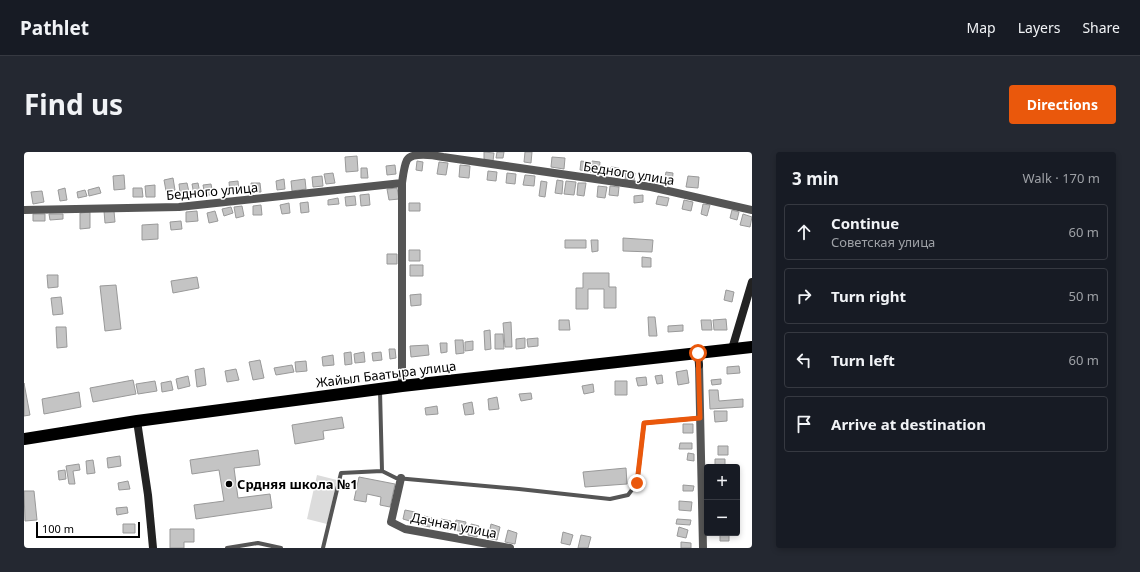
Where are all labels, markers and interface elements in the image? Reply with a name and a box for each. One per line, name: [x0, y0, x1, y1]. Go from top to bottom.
text: Pathlet: [20, 15, 89, 41]
text: Map: [967, 18, 996, 37]
text: Layers: [1018, 18, 1060, 37]
text: Share: [1082, 18, 1120, 37]
text: Find us: [24, 85, 123, 123]
button: Directions: [1009, 85, 1116, 124]
street label: Бедного улица: [582, 157, 676, 189]
text: 3 min: [792, 167, 839, 190]
text: Walk · 170 m: [1022, 169, 1100, 187]
street label: Бедного улица: [165, 178, 259, 204]
text: Continue: [831, 213, 899, 233]
icon: ahead: [793, 221, 815, 243]
text: 60 m: [1069, 223, 1099, 241]
text: Советская улица: [831, 233, 935, 251]
icon: right: [793, 285, 815, 307]
text: Turn right: [831, 286, 906, 306]
text: 50 m: [1069, 287, 1099, 305]
route start: [689, 344, 707, 362]
icon: left: [793, 349, 815, 371]
text: Turn left: [831, 350, 895, 370]
text: 60 m: [1069, 351, 1099, 369]
street label: Жайыл Баатыра улица: [315, 356, 457, 392]
icon: arrive: [793, 413, 815, 435]
text: Arrive at destination: [831, 414, 986, 434]
map controls: [704, 464, 740, 536]
button: +: [704, 464, 740, 500]
route end: [628, 474, 646, 492]
place label: Срдняя школа №1: [237, 475, 358, 493]
marker: Срдняя школа №1: [224, 479, 234, 489]
button: −: [704, 500, 740, 536]
street label: Дачная улица: [409, 508, 499, 542]
scale bar: [36, 520, 140, 539]
text: 100 m: [42, 521, 74, 536]

